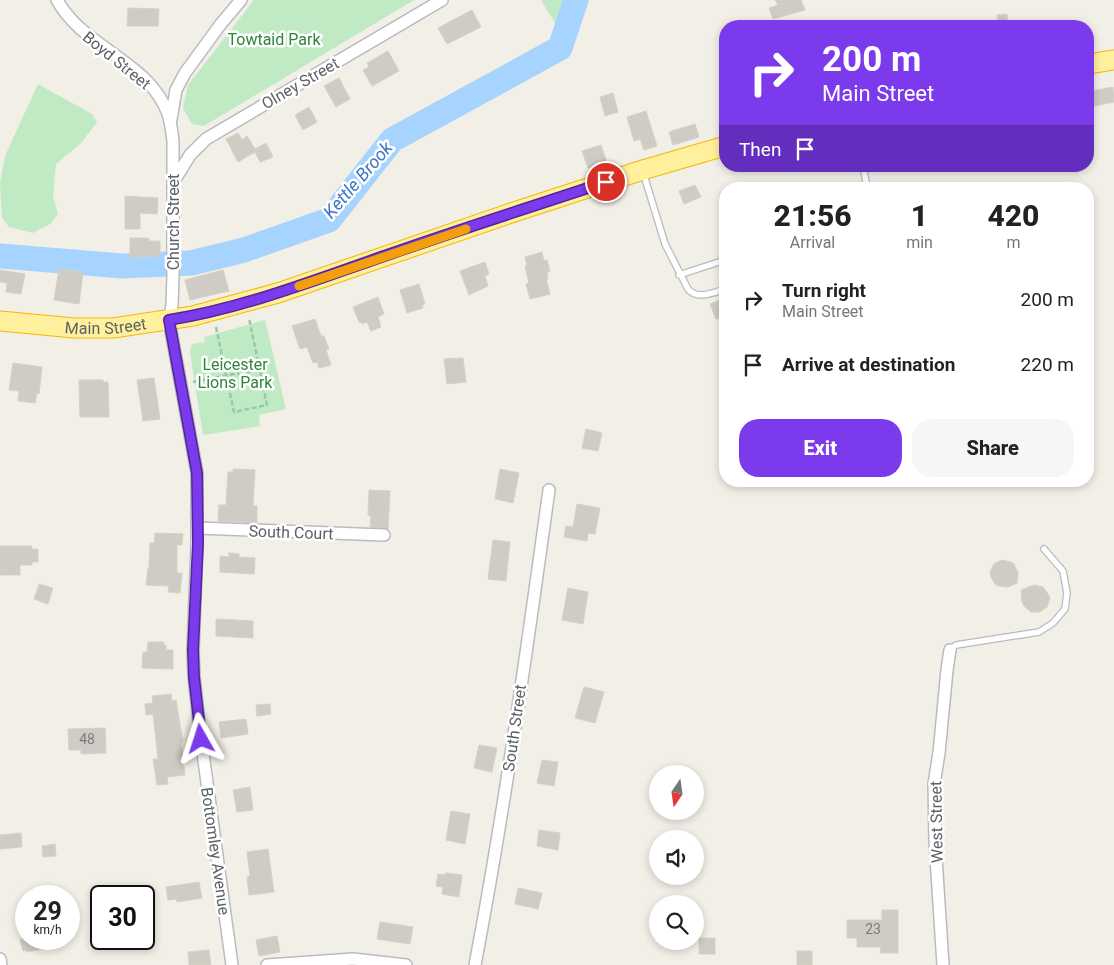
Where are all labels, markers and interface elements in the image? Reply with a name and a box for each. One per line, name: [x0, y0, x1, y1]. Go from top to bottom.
street label: Boyd Street: [79, 27, 154, 93]
park label: Towtaid Park: [228, 30, 321, 49]
text: 200 m: [822, 39, 921, 80]
icon: right: [739, 40, 804, 105]
street label: Olney Street: [258, 54, 342, 113]
text: Main Street: [822, 81, 934, 106]
icon: arrive: [791, 135, 819, 163]
water label: Kettle Brook: [319, 136, 397, 222]
text: Then: [739, 138, 781, 161]
pin: [585, 161, 627, 203]
icon: arrive: [592, 168, 620, 196]
street label: Church Street: [164, 174, 183, 270]
text: 21:56: [774, 198, 852, 233]
text: 1: [911, 198, 928, 233]
text: 420: [987, 198, 1039, 233]
text: Arrival: [790, 233, 835, 252]
text: min: [906, 233, 933, 252]
text: m: [1006, 233, 1020, 252]
text: Turn right: [782, 279, 866, 302]
icon: right: [739, 286, 767, 314]
text: 200 m: [1021, 288, 1074, 311]
text: Main Street: [782, 302, 864, 321]
street label: Main Street: [64, 314, 148, 338]
icon: arrive: [739, 351, 767, 379]
text: Arrive at destination: [782, 353, 955, 376]
text: 220 m: [1021, 353, 1074, 376]
park label: Leicester Lions Park: [198, 355, 273, 392]
button: Exit: [739, 419, 902, 477]
button: Share: [912, 419, 1074, 477]
street label: South Court: [248, 522, 334, 543]
street label: South Street: [499, 683, 530, 773]
position arrow: [174, 712, 226, 764]
house number: 48: [79, 731, 95, 747]
north arrow: [649, 765, 704, 820]
map controls: [649, 765, 704, 950]
street label: West Street: [926, 781, 947, 863]
street label: Bottomley Avenue: [197, 786, 234, 916]
button: sound: [649, 830, 704, 885]
speed limit sign: 30: [90, 885, 155, 950]
button: search: [649, 895, 704, 950]
text: 29: [33, 897, 62, 926]
house number: 23: [865, 921, 881, 937]
text: km/h: [33, 923, 62, 937]

